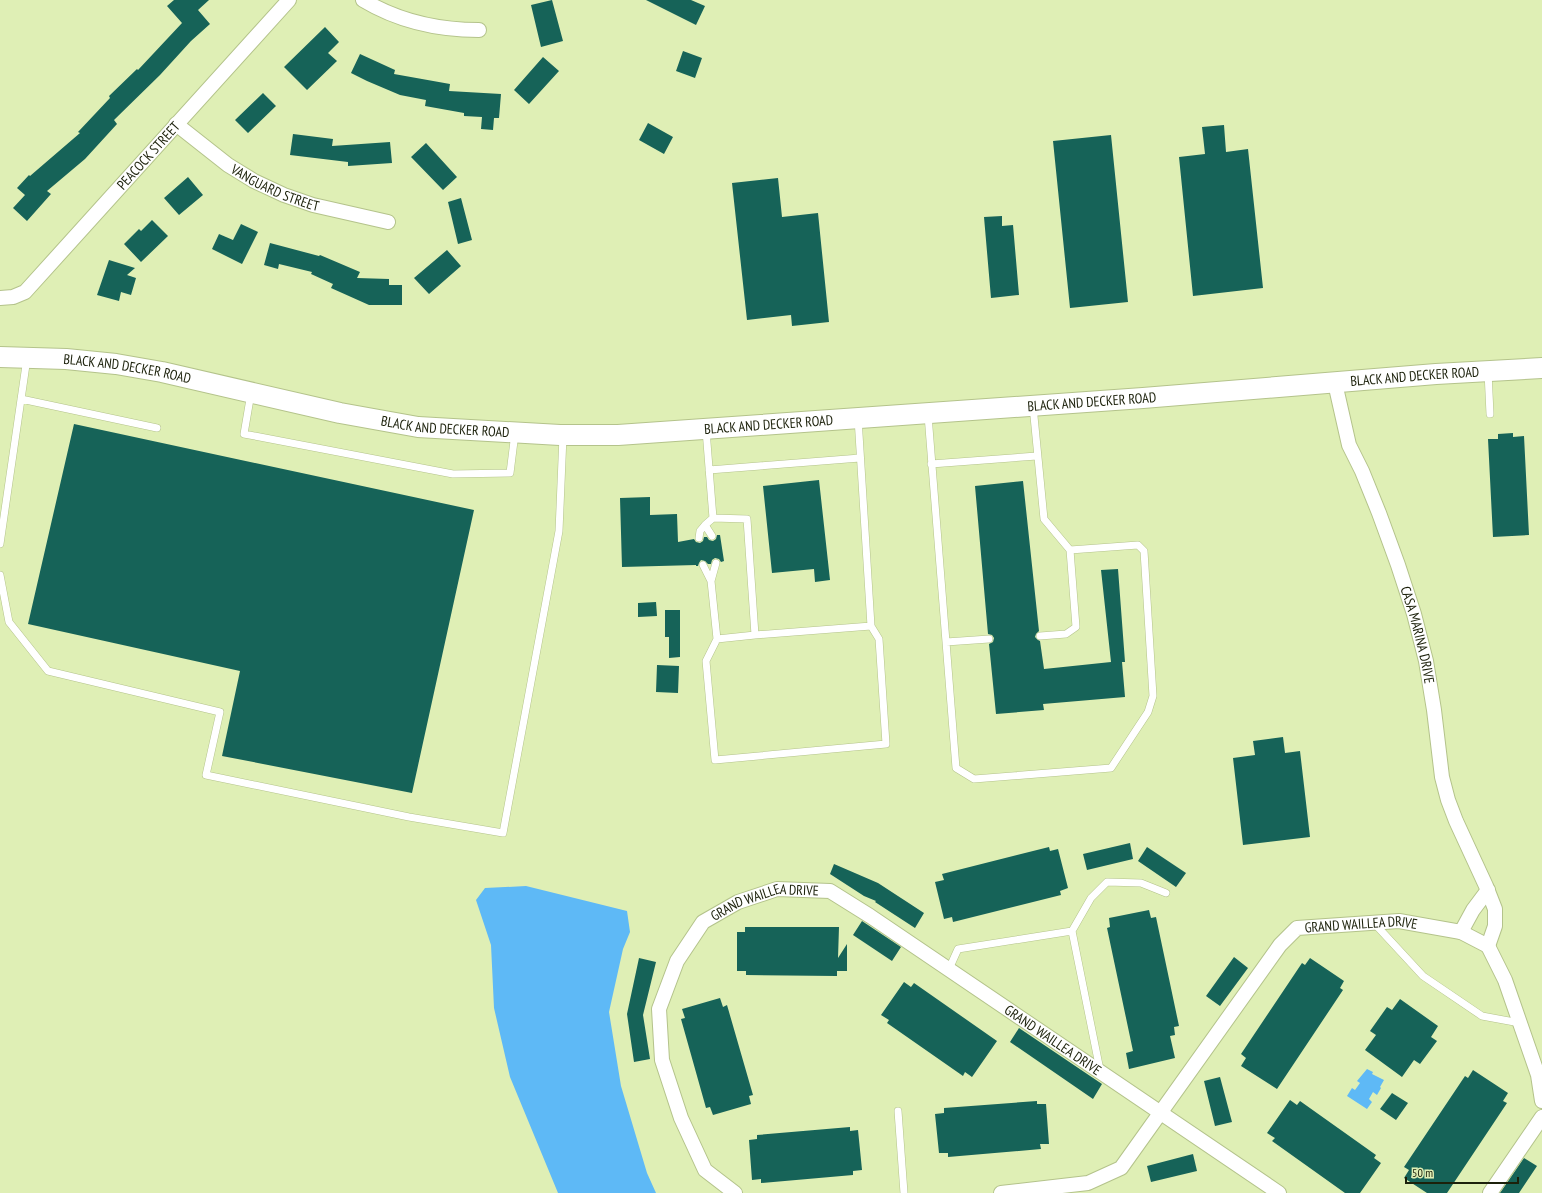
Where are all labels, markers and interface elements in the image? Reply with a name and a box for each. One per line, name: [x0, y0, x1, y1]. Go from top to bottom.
street label: PEACOCK STREET: [113, 117, 184, 193]
street label: VANGUARD STREET: [227, 160, 322, 215]
street label: BLACK AND DECKER ROAD: [63, 350, 193, 387]
street label: BLACK AND DECKER ROAD: [1350, 363, 1480, 390]
street label: BLACK AND DECKER ROAD: [1027, 388, 1157, 415]
street label: BLACK AND DECKER ROAD: [704, 411, 834, 438]
street label: BLACK AND DECKER ROAD: [380, 412, 510, 441]
street label: CASA MARINA DRIVE: [1397, 584, 1439, 685]
street label: GRAND WAILLEA DRIVE: [707, 880, 819, 925]
street label: GRAND WAILLEA DRIVE: [1304, 912, 1419, 936]
street label: GRAND WAILLEA DRIVE: [1001, 1001, 1105, 1079]
scale bar: [1406, 1159, 1518, 1185]
text: 50 m: [1412, 1165, 1433, 1180]

